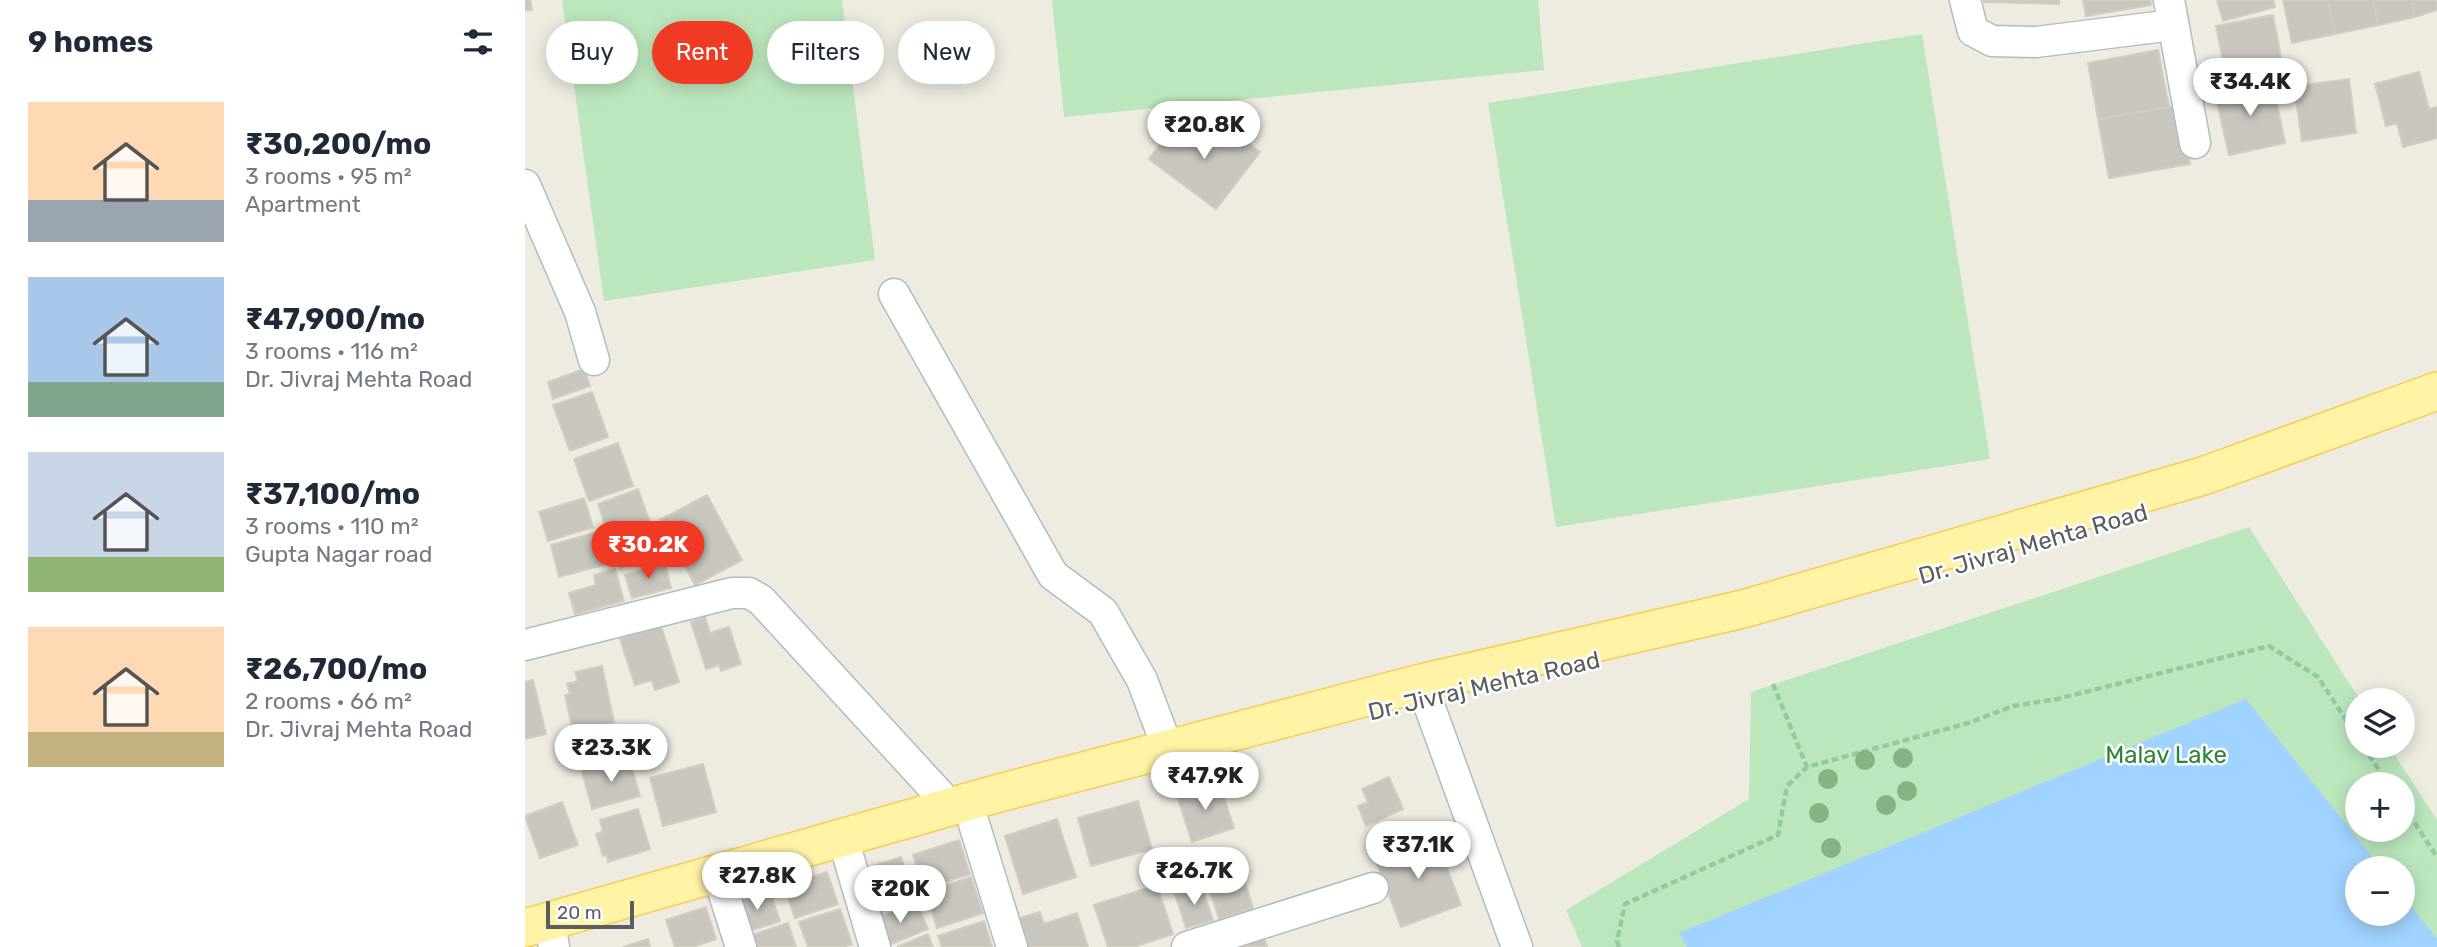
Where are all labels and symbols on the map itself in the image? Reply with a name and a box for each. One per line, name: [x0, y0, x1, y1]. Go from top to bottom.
pin: ₹34.4K: [2193, 58, 2307, 118]
pin: ₹20.8K: [1147, 102, 1261, 161]
street label: Dr. Jivraj Mehta Road: [1915, 498, 2151, 590]
pin: ₹30.2K: [591, 522, 705, 581]
street label: Dr. Jivraj Mehta Road: [1365, 646, 1603, 726]
pin: ₹23.3K: [554, 724, 668, 784]
park label: Malav Lake: [2105, 741, 2227, 769]
pin: ₹47.9K: [1148, 752, 1262, 812]
pin: ₹37.1K: [1361, 822, 1475, 881]
pin: ₹26.7K: [1137, 848, 1251, 907]
pin: ₹27.8K: [700, 852, 814, 912]
pin: ₹20K: [859, 866, 941, 925]
scale bar: [546, 898, 633, 930]

